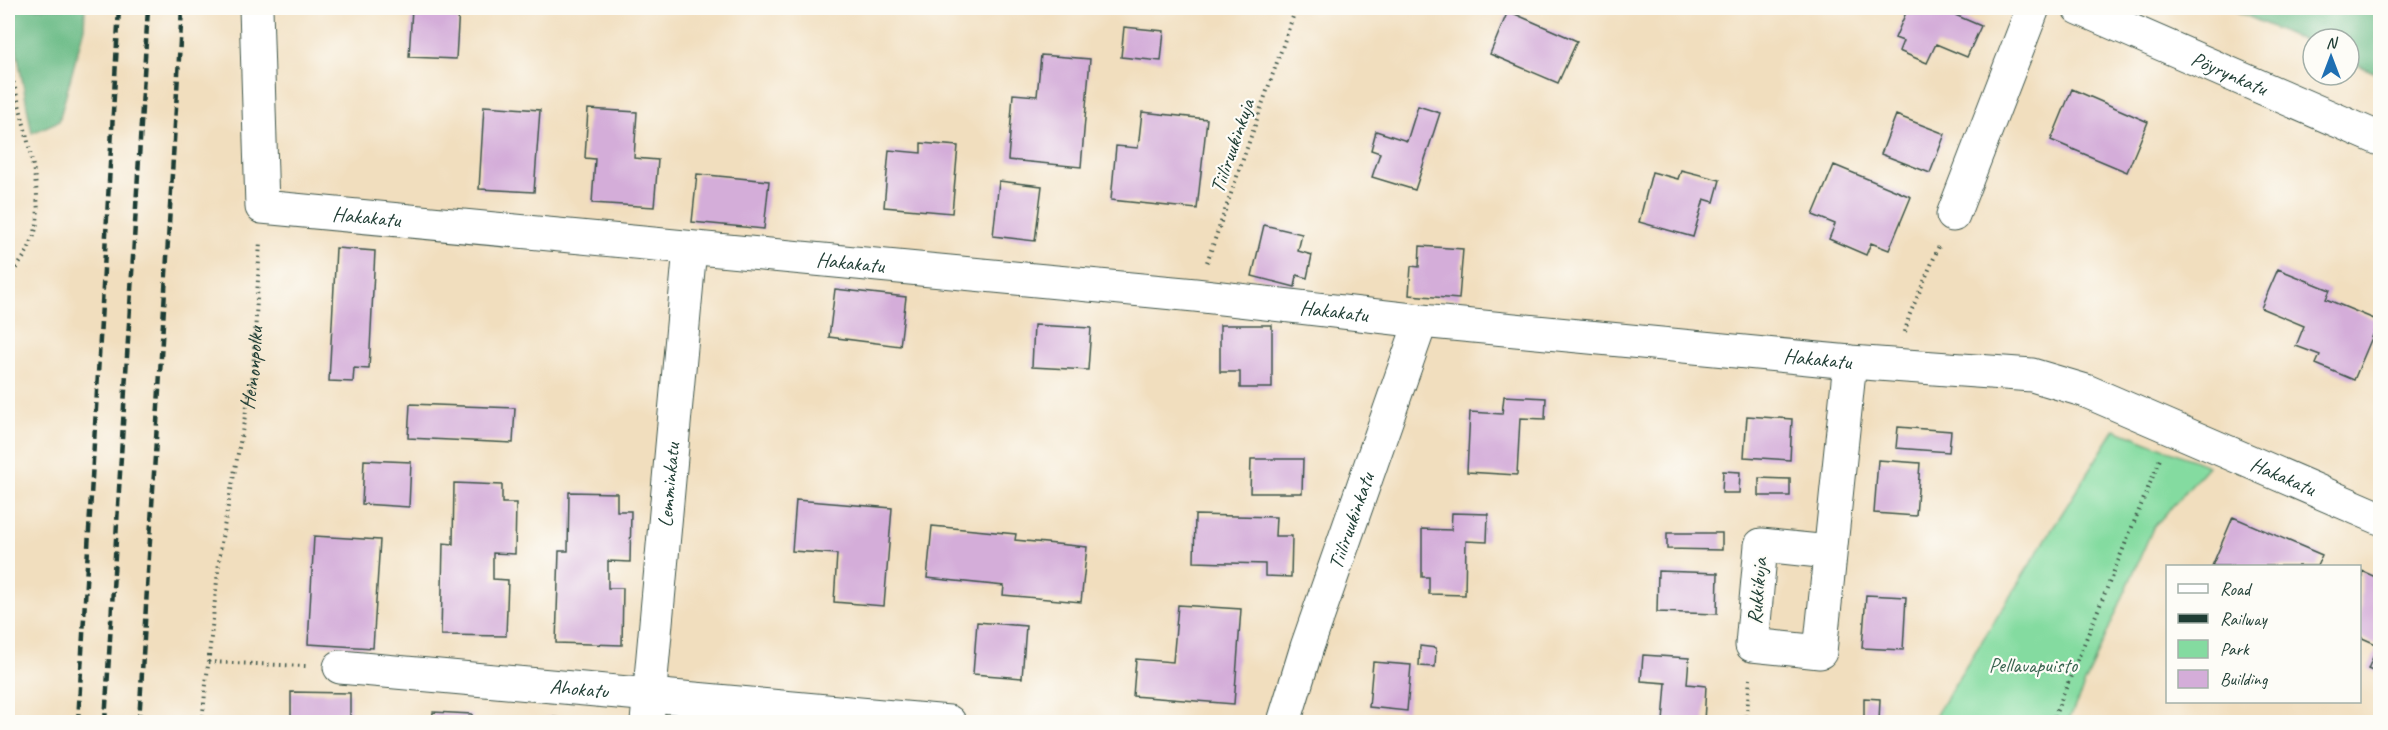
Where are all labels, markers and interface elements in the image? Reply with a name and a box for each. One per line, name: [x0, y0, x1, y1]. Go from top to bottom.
north arrow: [2301, 27, 2361, 87]
text: N: [2326, 33, 2339, 53]
street label: Pöyrynkatu: [2187, 46, 2272, 102]
street label: Tiiliruukinkuja: [1204, 94, 1261, 196]
street label: Hakakatu: [331, 201, 403, 233]
street label: Hakakatu: [815, 246, 887, 279]
street label: Hakakatu: [1299, 294, 1370, 328]
street label: Heinonpolku: [234, 325, 269, 411]
street label: Hakakatu: [1782, 343, 1854, 375]
street label: Lemminkatu: [652, 440, 685, 528]
street label: Hakakatu: [2247, 451, 2321, 502]
street label: Tiiliruukinkatu: [1322, 468, 1380, 573]
street label: Rukkikuja: [1741, 555, 1773, 625]
legend: [2166, 565, 2361, 703]
text: Road: [2220, 578, 2253, 600]
text: Railway: [2220, 608, 2268, 630]
text: Park: [2220, 638, 2250, 660]
park label: Pellavapuisto: [1989, 652, 2079, 678]
text: Building: [2220, 668, 2269, 690]
street label: Ahokatu: [549, 673, 611, 704]

